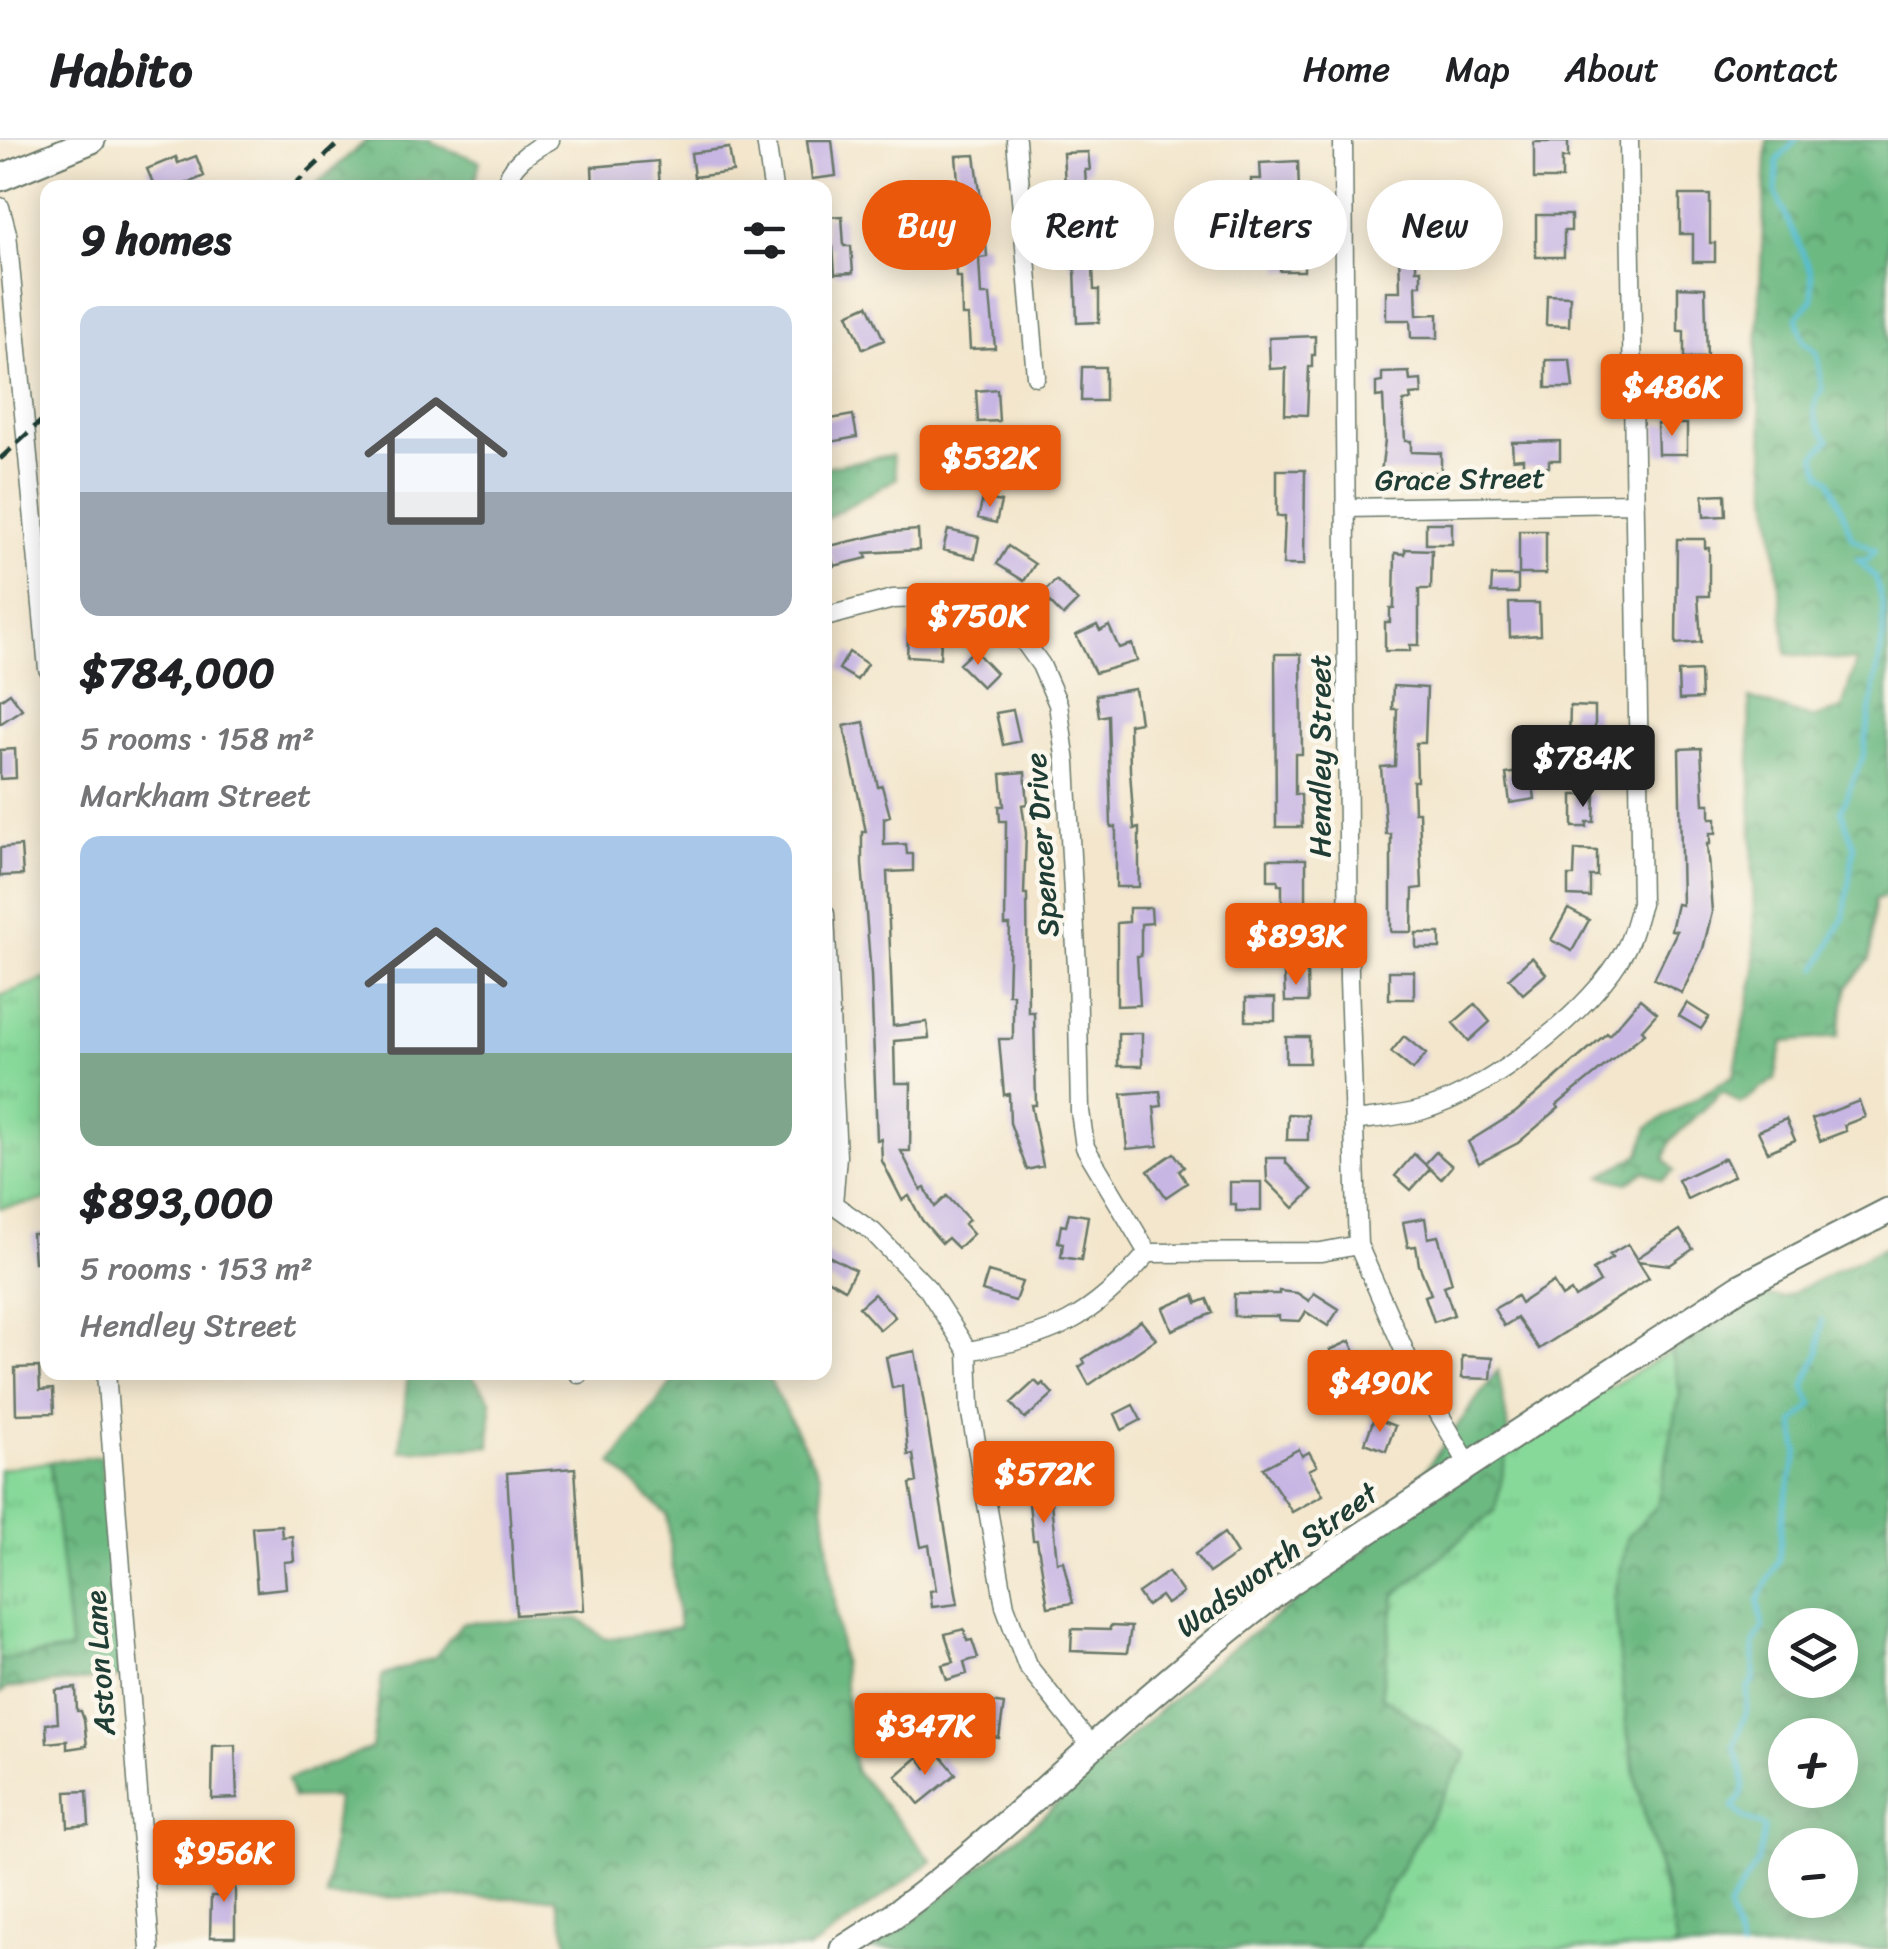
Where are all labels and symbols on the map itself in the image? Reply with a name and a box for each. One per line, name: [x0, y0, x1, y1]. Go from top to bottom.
pin: $486K: [1602, 354, 1742, 439]
pin: $532K: [920, 425, 1060, 510]
street label: Grace Street: [1374, 451, 1546, 507]
pin: $750K: [908, 583, 1048, 668]
street label: Hendley Street: [1293, 654, 1347, 858]
pin: $784K: [1513, 725, 1653, 810]
street label: Spencer Drive: [1009, 751, 1075, 939]
pin: $893K: [1226, 903, 1366, 988]
pin: $490K: [1310, 1350, 1450, 1435]
pin: $572K: [974, 1441, 1114, 1526]
street label: Wadsworth Street: [1164, 1467, 1391, 1652]
street label: Aston Lane: [68, 1589, 132, 1738]
pin: $347K: [855, 1693, 995, 1778]
pin: $956K: [154, 1820, 294, 1905]

